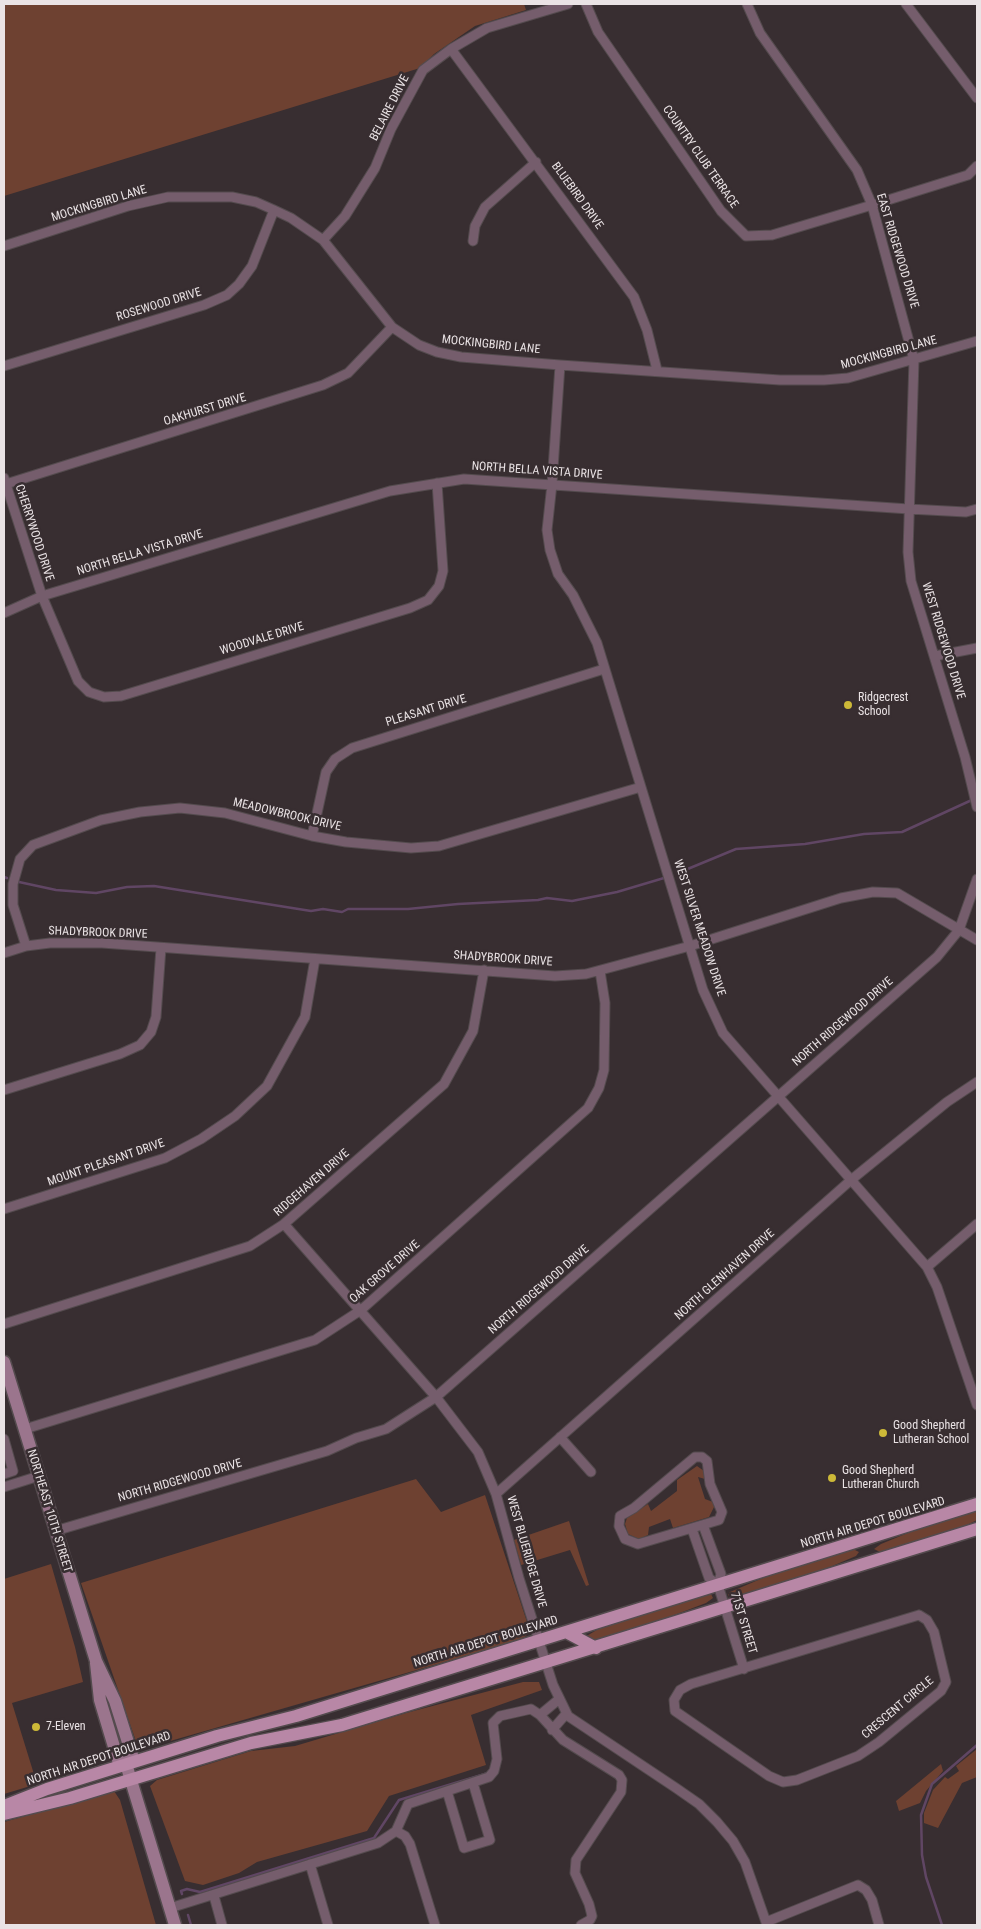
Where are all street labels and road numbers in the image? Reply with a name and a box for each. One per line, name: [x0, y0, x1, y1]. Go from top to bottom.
street label: BELAIRE DRIVE: [367, 73, 413, 143]
street label: COUNTRY CLUB TERRACE: [659, 103, 741, 211]
street label: BLUEBIRD DRIVE: [548, 160, 606, 232]
street label: MOCKINGBIRD LANE: [50, 183, 148, 225]
street label: EAST RIDGEWOOD DRIVE: [873, 192, 921, 310]
street label: ROSEWOOD DRIVE: [115, 285, 203, 325]
street label: MOCKINGBIRD LANE: [441, 333, 541, 357]
street label: MOCKINGBIRD LANE: [839, 333, 939, 373]
street label: OAKHURST DRIVE: [162, 391, 248, 429]
street label: NORTH BELLA VISTA DRIVE: [471, 459, 603, 483]
street label: CHERRYWOOD DRIVE: [12, 483, 56, 583]
street label: NORTH BELLA VISTA DRIVE: [75, 527, 205, 579]
street label: WEST RIDGEWOOD DRIVE: [918, 581, 968, 701]
street label: WOODVALE DRIVE: [218, 619, 306, 659]
street label: PLEASANT DRIVE: [384, 692, 468, 730]
street label: MEADOWBROOK DRIVE: [231, 796, 343, 834]
street label: WEST SILVER MEADOW DRIVE: [670, 858, 728, 998]
street label: SHADYBROOK DRIVE: [48, 924, 148, 942]
street label: SHADYBROOK DRIVE: [453, 948, 553, 970]
street label: NORTH RIDGEWOOD DRIVE: [790, 974, 896, 1070]
street label: MOUNT PLEASANT DRIVE: [46, 1136, 166, 1190]
street label: RIDGEHAVEN DRIVE: [271, 1146, 353, 1220]
street label: NORTH GLENHAVEN DRIVE: [672, 1227, 778, 1323]
street label: OAK GROVE DRIVE: [347, 1238, 423, 1306]
street label: NORTH RIDGEWOOD DRIVE: [486, 1242, 592, 1338]
street label: NORTHEAST 10TH STREET: [23, 1448, 75, 1574]
street label: NORTH RIDGEWOOD DRIVE: [116, 1456, 244, 1506]
street label: WEST BLUERIDGE DRIVE: [503, 1494, 549, 1610]
street label: NORTH AIR DEPOT BOULEVARD: [799, 1494, 947, 1552]
street label: 71ST STREET: [727, 1590, 759, 1656]
street label: NORTH AIR DEPOT BOULEVARD: [412, 1613, 560, 1671]
street label: CRESCENT CIRCLE: [859, 1674, 937, 1742]
street label: NORTH AIR DEPOT BOULEVARD: [25, 1729, 173, 1789]

